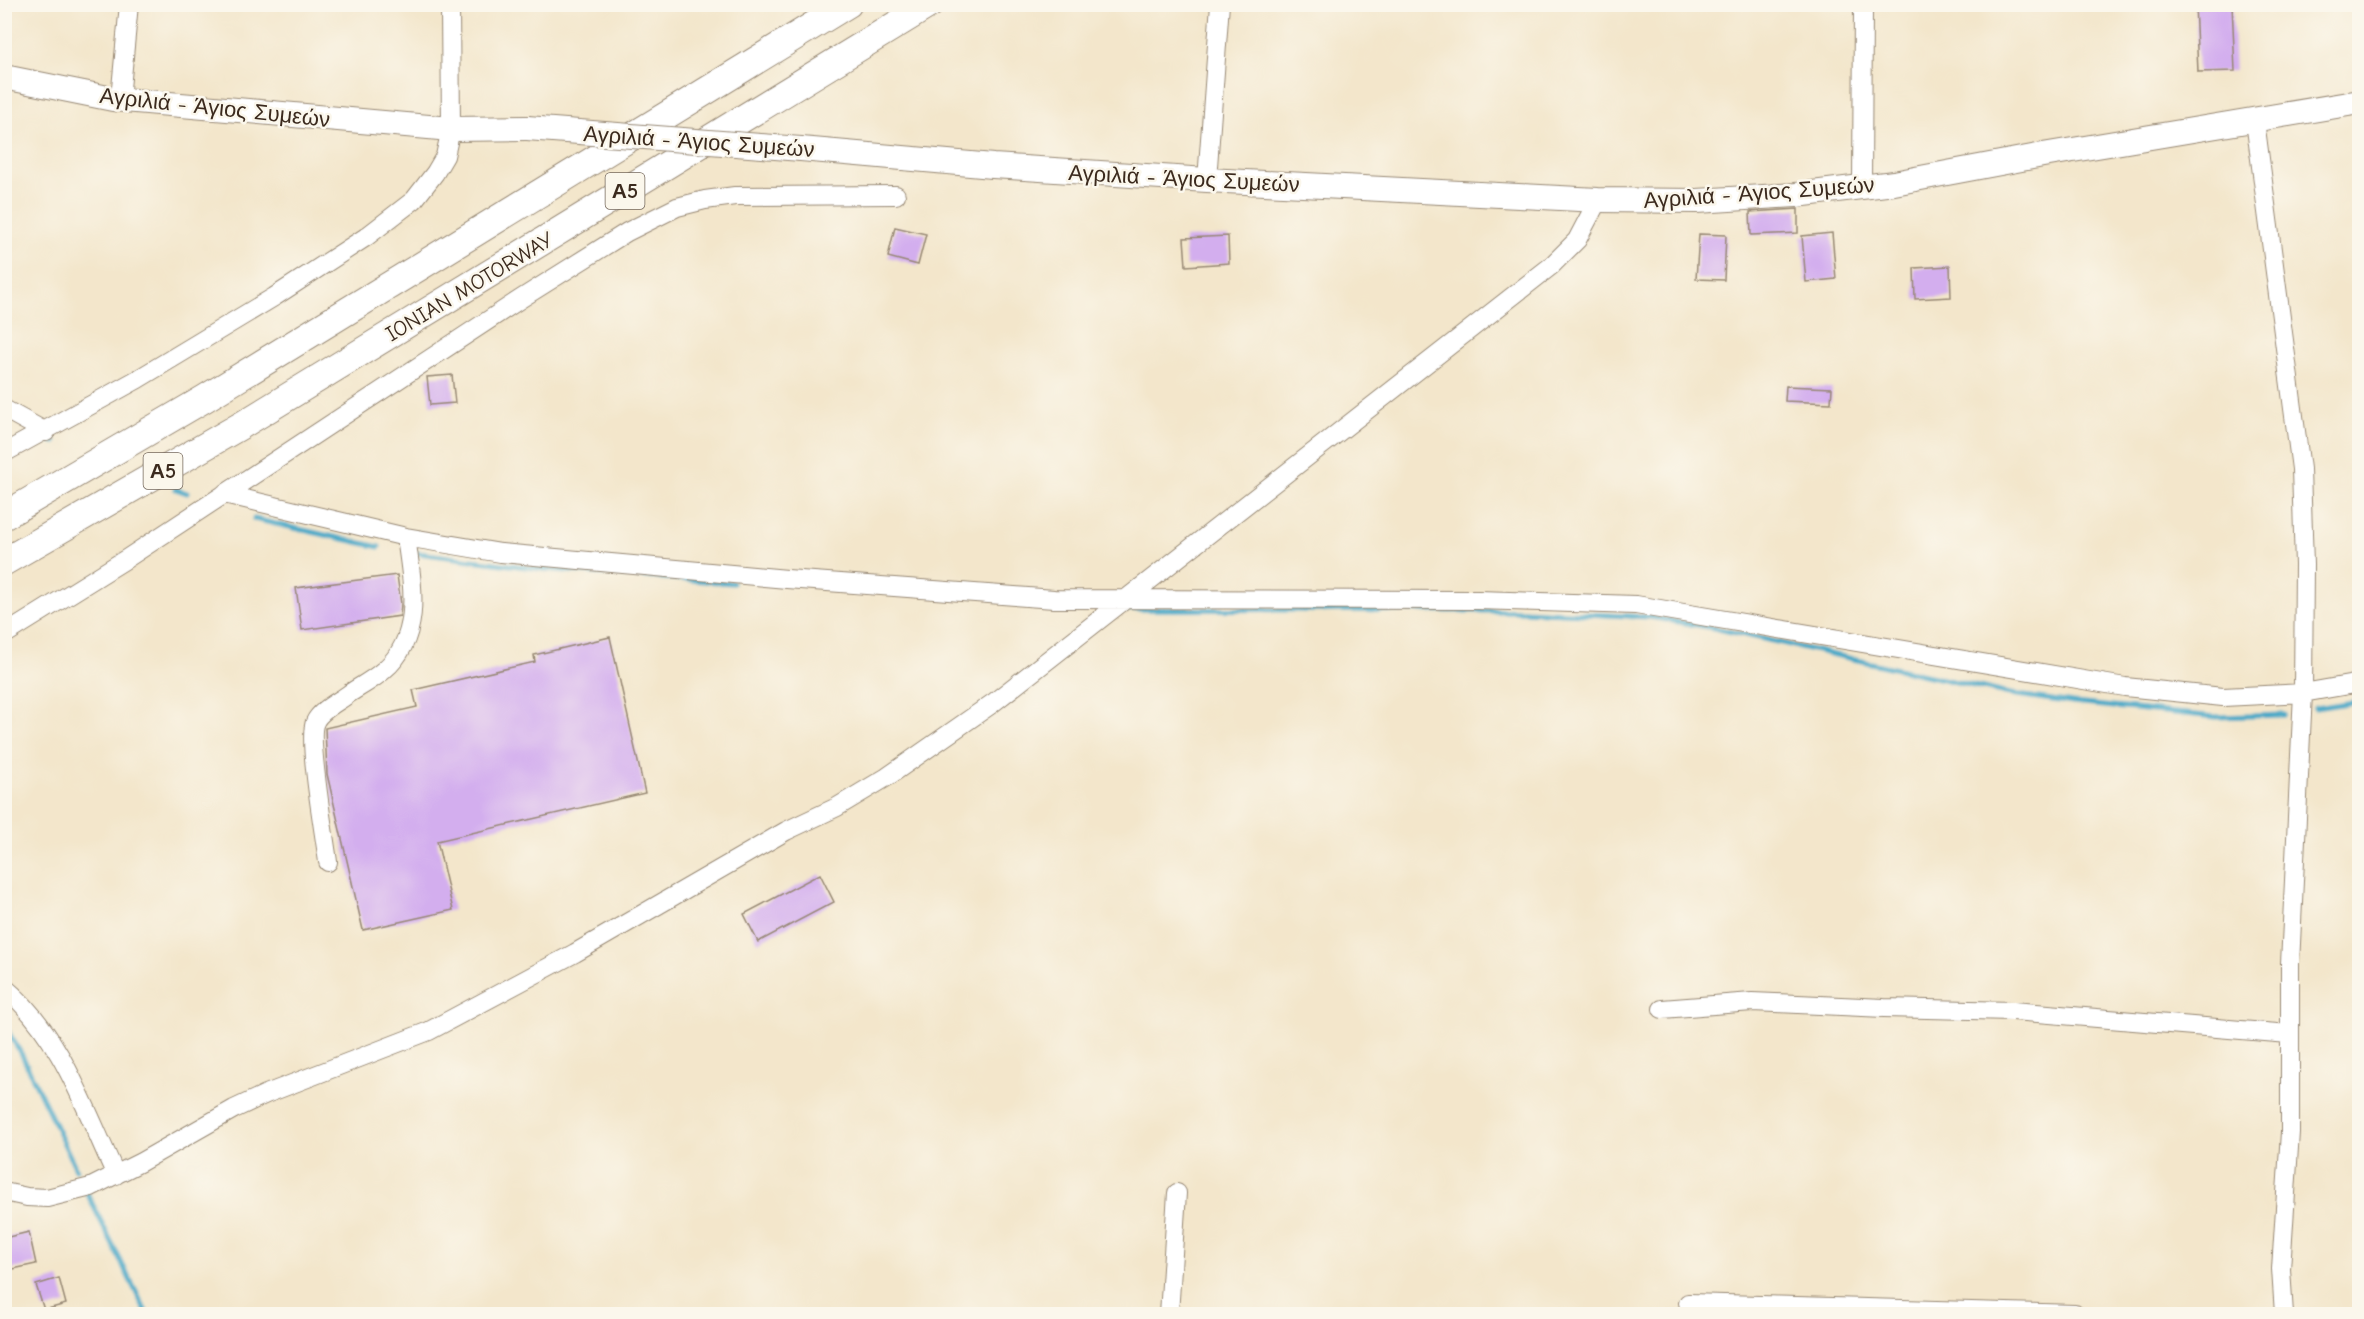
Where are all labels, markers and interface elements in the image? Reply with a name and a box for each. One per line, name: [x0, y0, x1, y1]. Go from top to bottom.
street label: Αγριλιά - Άγιος Συμεών: [98, 83, 331, 133]
street label: Αγριλιά - Άγιος Συμεών: [583, 121, 815, 163]
street label: Αγριλιά - Άγιος Συμεών: [1068, 160, 1300, 198]
street label: Αγριλιά - Άγιος Συμεών: [1643, 172, 1875, 214]
road number: Α5: [606, 173, 644, 209]
street label: IONIAN MOTORWAY: [381, 226, 558, 347]
road number: Α5: [144, 453, 182, 489]

